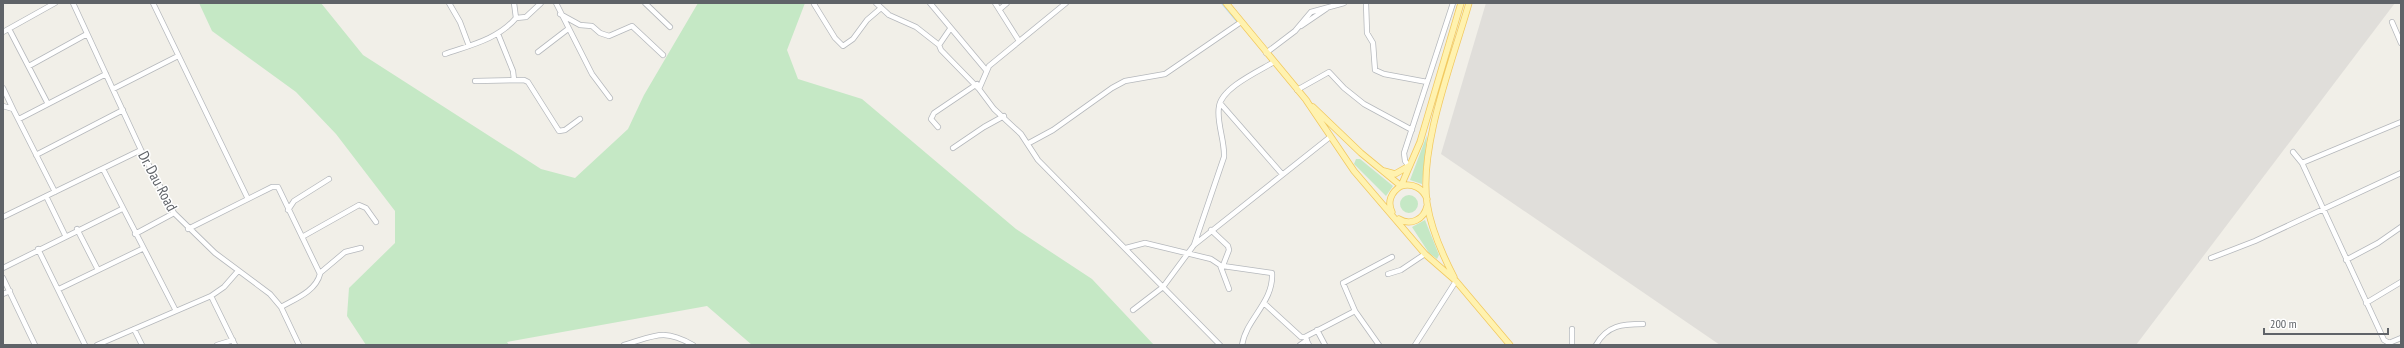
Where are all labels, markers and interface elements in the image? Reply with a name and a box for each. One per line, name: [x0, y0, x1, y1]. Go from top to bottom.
street label: Dr. Dau Road: [134, 148, 182, 214]
scale bar: [2264, 310, 2388, 336]
text: 200 m: [2270, 316, 2297, 331]

